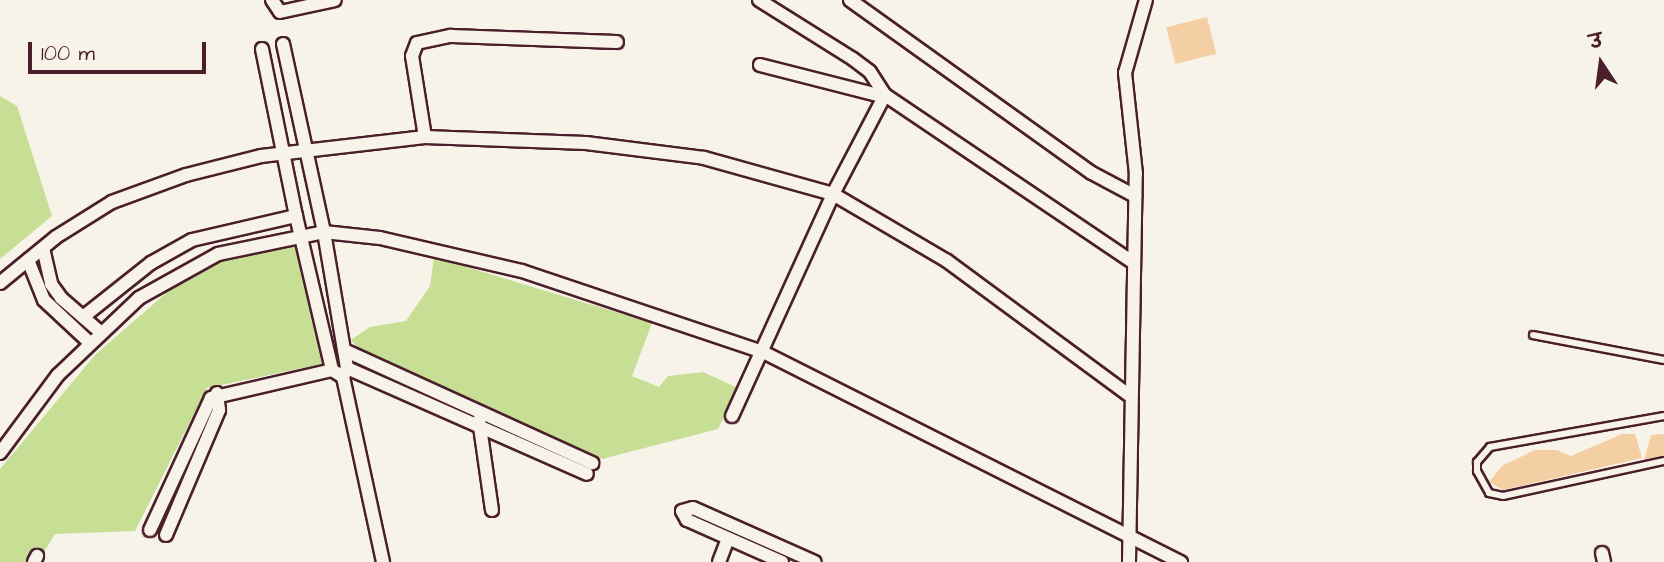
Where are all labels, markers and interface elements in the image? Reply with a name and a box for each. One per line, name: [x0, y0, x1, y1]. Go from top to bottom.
text: उ: [1587, 27, 1605, 57]
scale bar: [32, 28, 210, 72]
north arrow: [1566, 28, 1636, 98]
text: 100 m: [41, 39, 95, 68]

